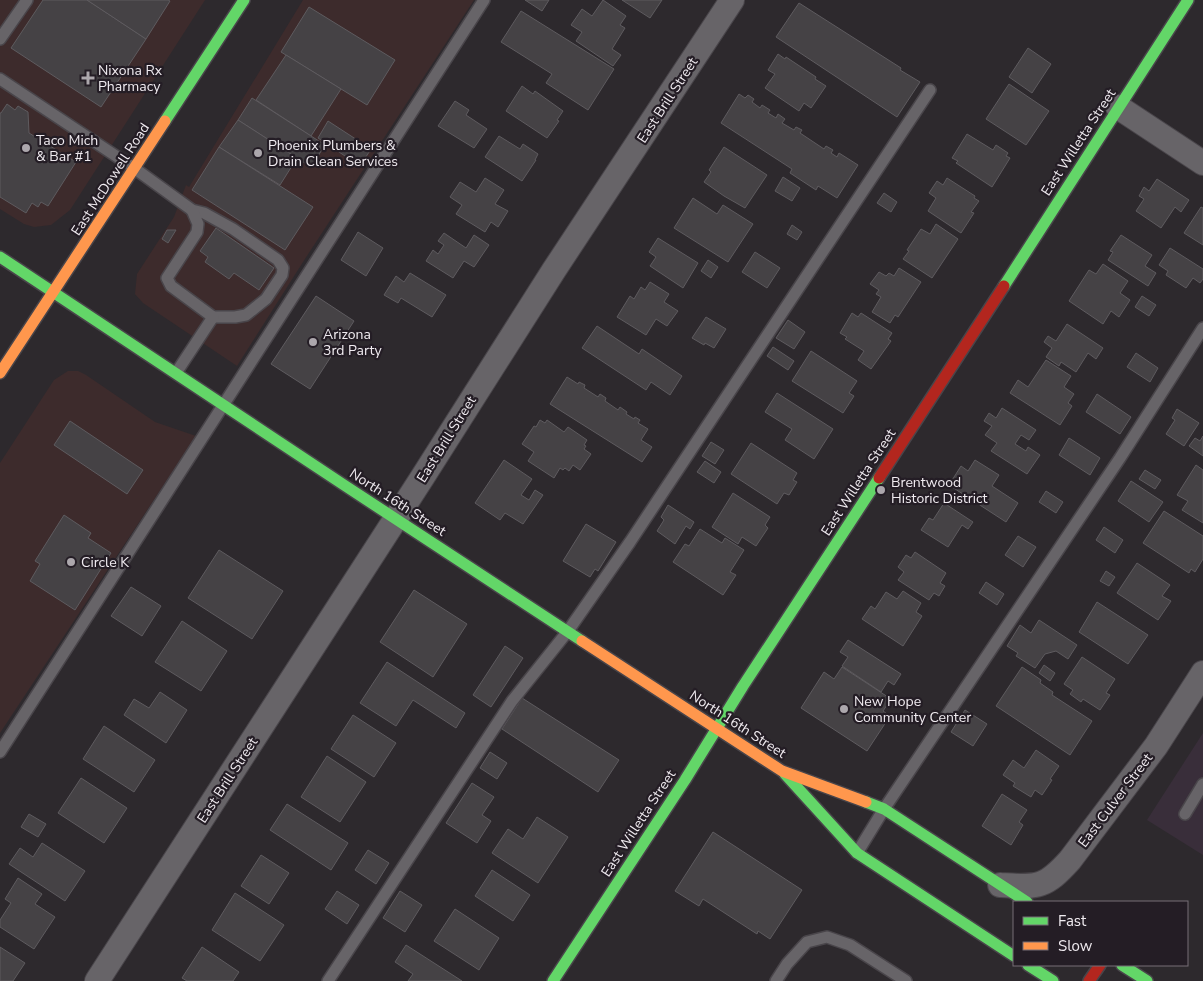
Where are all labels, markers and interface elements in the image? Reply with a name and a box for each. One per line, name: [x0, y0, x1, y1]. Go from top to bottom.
street label: East Brill Street: [633, 54, 702, 147]
place label: Nixona Rx Pharmacy: [98, 61, 163, 96]
marker: Nixona Rx Pharmacy: [82, 72, 94, 84]
street label: East Willetta Street: [1037, 85, 1120, 199]
street label: East McDowell Road: [67, 119, 154, 239]
place label: Taco Mich & Bar #1: [36, 131, 98, 166]
place label: Phoenix Plumbers & Drain Clean Services: [268, 136, 398, 171]
marker: Taco Mich & Bar #1: [20, 142, 32, 154]
marker: Phoenix Plumbers & Drain Clean Services: [252, 147, 264, 159]
place label: Arizona 3rd Party: [323, 325, 382, 360]
marker: Arizona 3rd Party: [307, 336, 319, 348]
street label: East Brill Street: [412, 392, 481, 486]
street label: East Willetta Street: [817, 425, 900, 539]
street label: North 16th Street: [346, 464, 450, 541]
place label: Brentwood Historic District: [891, 473, 987, 508]
marker: Brentwood Historic District: [875, 484, 887, 496]
place label: Circle K: [81, 553, 129, 572]
marker: Circle K: [65, 556, 77, 568]
street label: North 16th Street: [686, 686, 790, 763]
place label: New Hope Community Center: [854, 692, 971, 727]
marker: New Hope Community Center: [838, 703, 850, 715]
street label: East Brill Street: [193, 734, 262, 827]
street label: East Culver Street: [1074, 749, 1157, 851]
street label: East Willetta Street: [597, 766, 680, 880]
legend: [1013, 901, 1188, 966]
text: Fast: [1058, 911, 1087, 931]
text: Slow: [1058, 936, 1093, 956]

